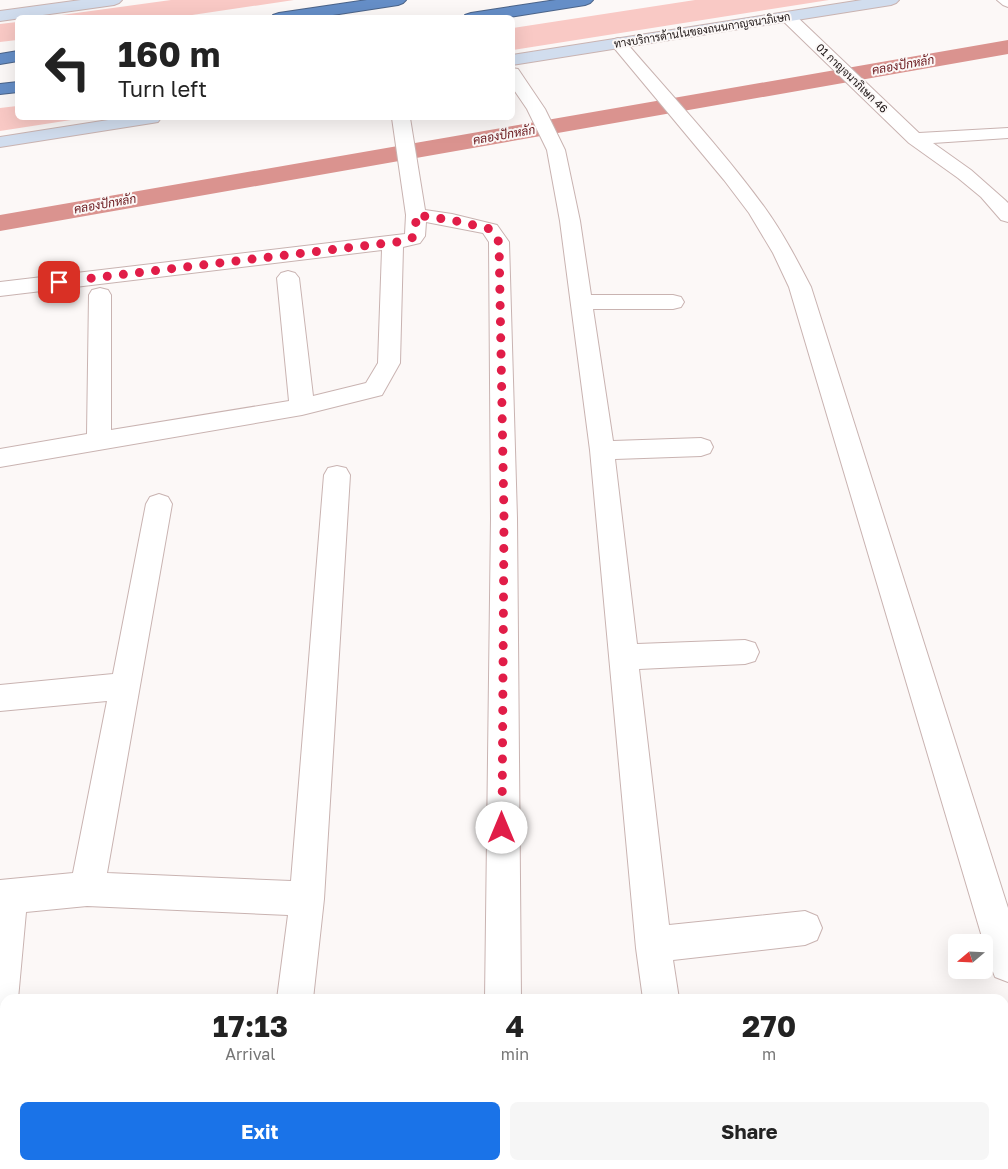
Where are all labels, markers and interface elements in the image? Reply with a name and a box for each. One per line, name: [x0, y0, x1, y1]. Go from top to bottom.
street label: ทางบริการด้านในของถนนกาญจนาภิเษก: [613, 8, 791, 51]
text: 160 m: [118, 33, 220, 75]
icon: left: [35, 35, 100, 100]
street label: 01 กาญจนาภิเษก 46: [813, 40, 891, 116]
water label: คลองปักหลัก: [871, 52, 935, 77]
text: Turn left: [118, 75, 207, 102]
water label: คลองปักหลัก: [472, 122, 536, 147]
water label: คลองปักหลัก: [73, 191, 137, 216]
pin: [38, 261, 80, 303]
icon: arrive: [45, 268, 73, 296]
position arrow: [475, 801, 527, 853]
north arrow: [948, 934, 992, 979]
map controls: [948, 934, 993, 979]
text: 17:13: [213, 1008, 288, 1044]
text: 4: [506, 1008, 524, 1044]
text: 270: [742, 1008, 796, 1044]
text: Arrival: [225, 1044, 275, 1064]
text: min: [501, 1044, 529, 1064]
text: m: [762, 1044, 776, 1064]
button: Exit: [20, 1102, 500, 1160]
button: Share: [510, 1102, 989, 1160]

